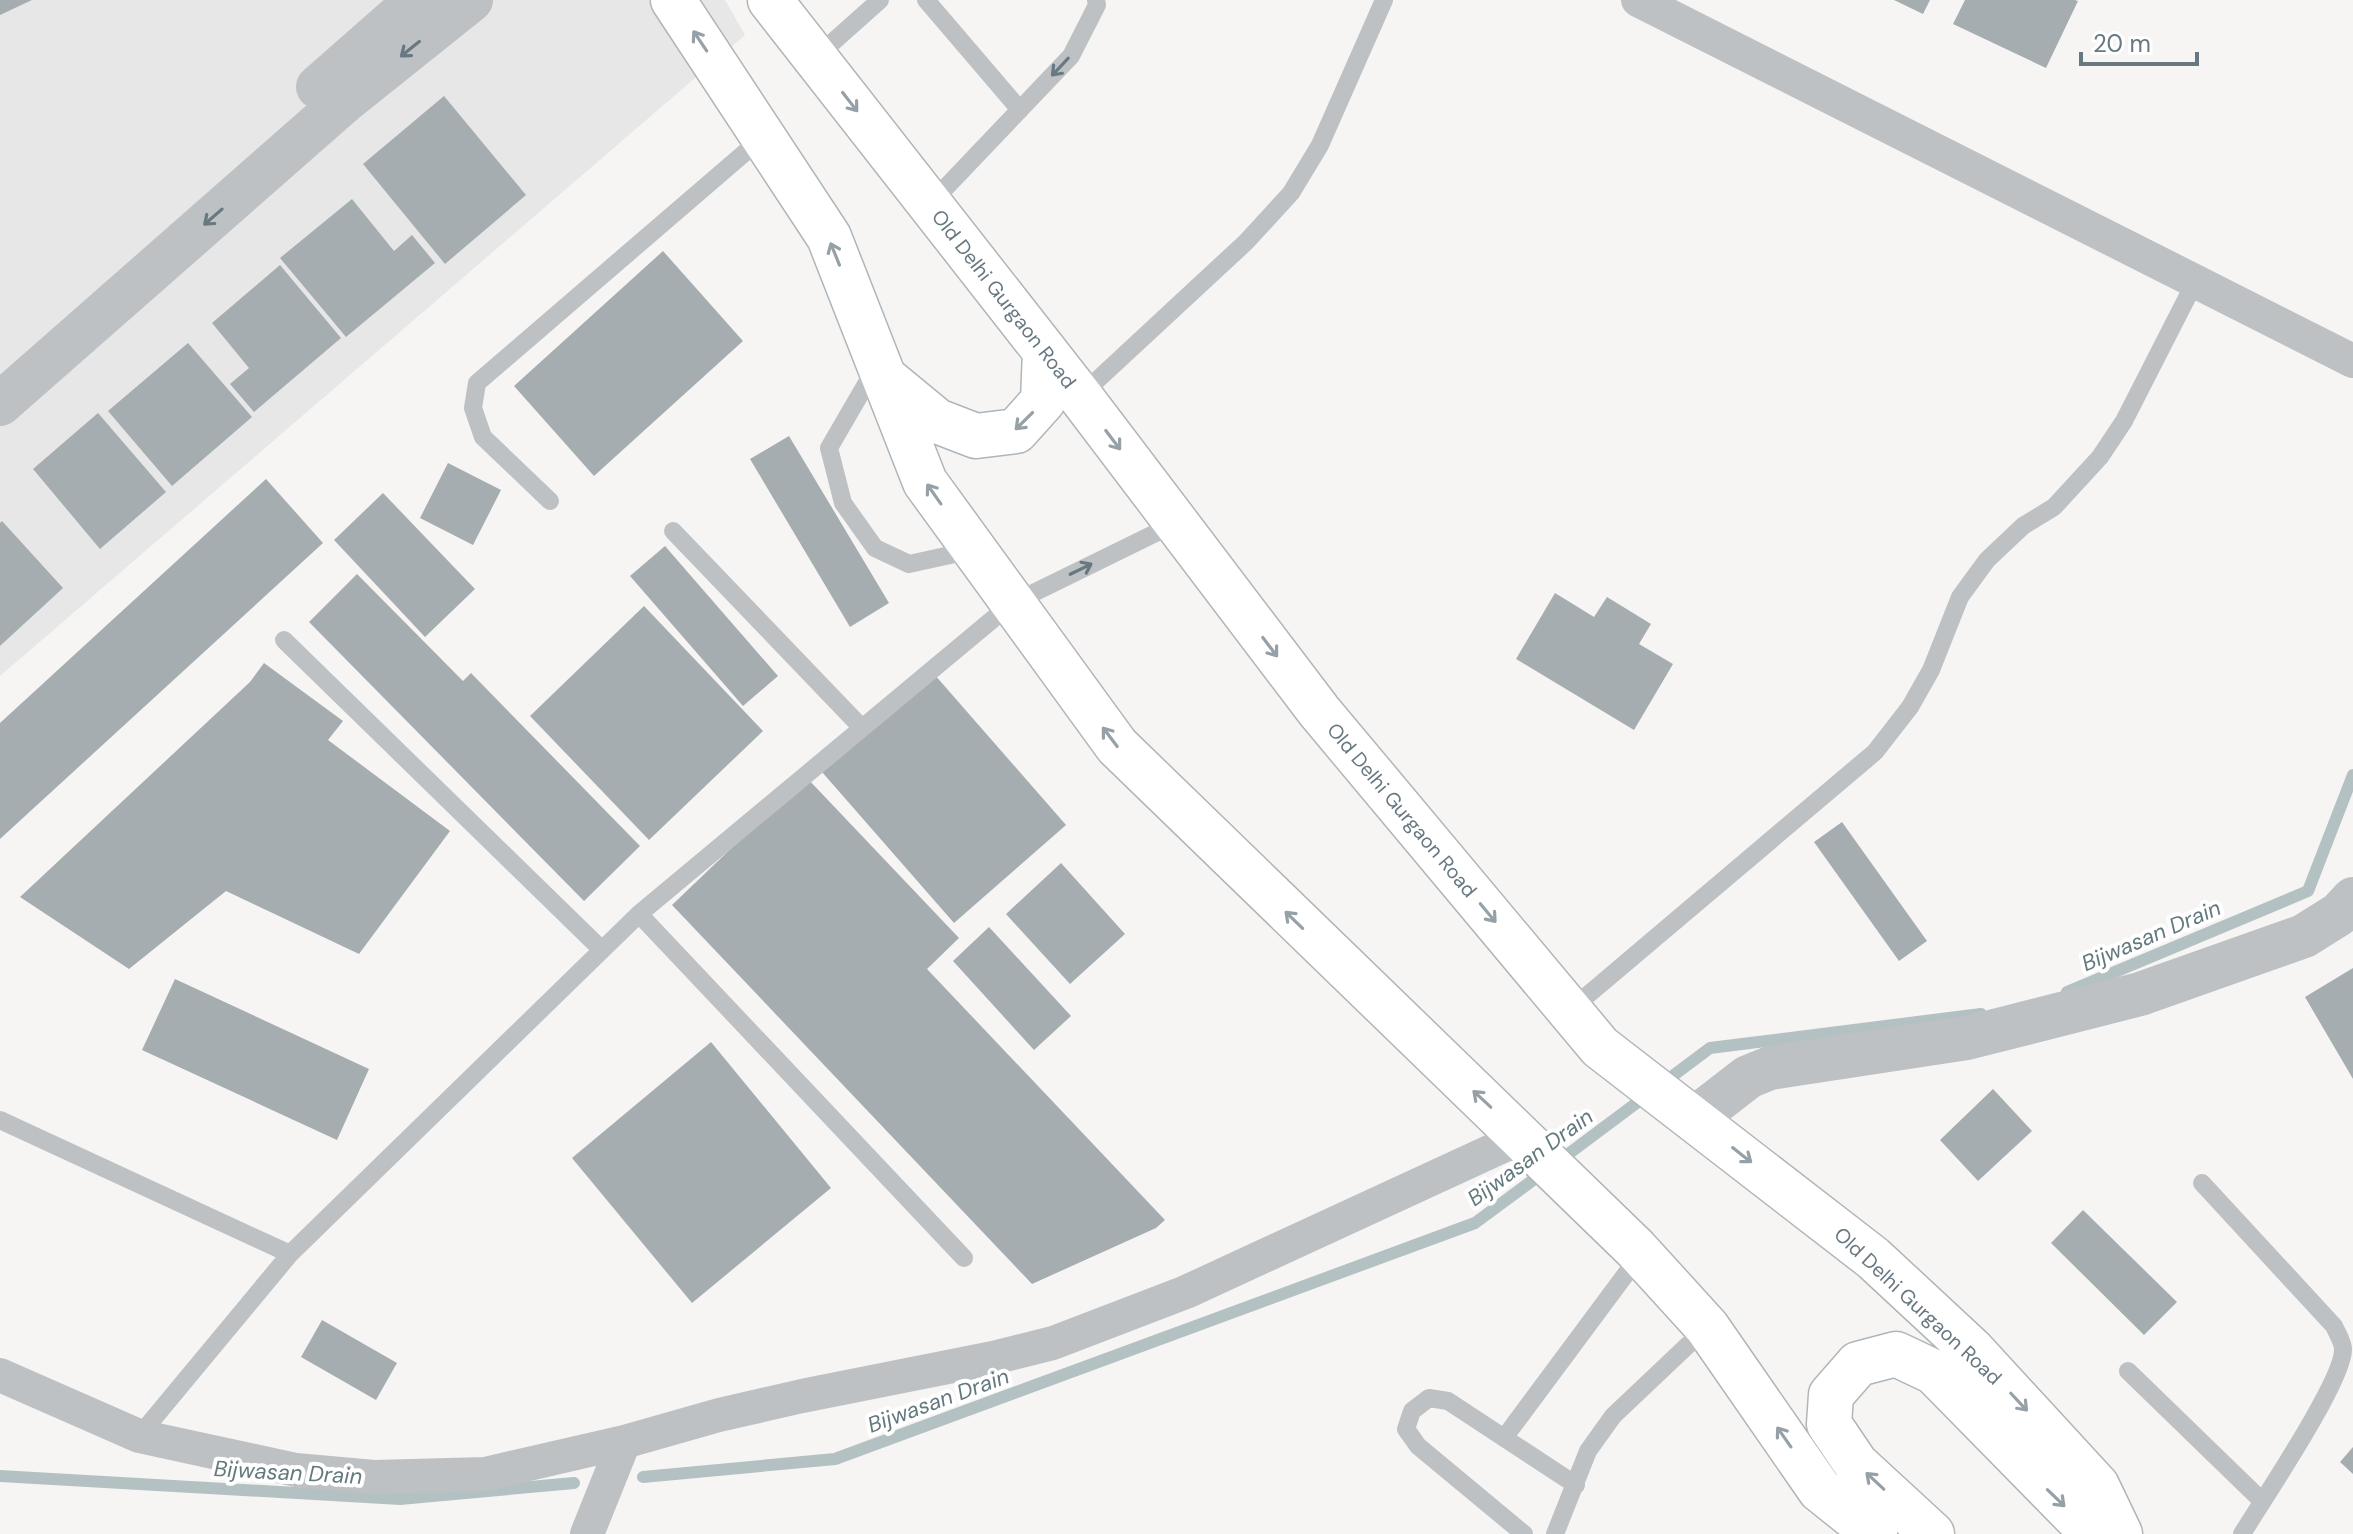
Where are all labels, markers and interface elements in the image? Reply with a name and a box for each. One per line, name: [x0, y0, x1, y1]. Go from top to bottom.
scale bar: [2081, 16, 2197, 66]
text: 20 m: [2093, 28, 2151, 59]
one-way arrow: [692, 30, 708, 53]
one-way arrow: [400, 40, 421, 57]
one-way arrow: [1052, 57, 1070, 77]
one-way arrow: [841, 91, 858, 112]
street label: Old Delhi Gurgaon Road: [926, 204, 1082, 394]
one-way arrow: [203, 208, 223, 226]
one-way arrow: [827, 242, 842, 267]
one-way arrow: [1014, 411, 1033, 431]
one-way arrow: [1104, 429, 1121, 450]
one-way arrow: [926, 484, 942, 506]
one-way arrow: [1069, 561, 1093, 577]
one-way arrow: [1262, 636, 1279, 657]
street label: Old Delhi Gurgaon Road: [1321, 717, 1483, 903]
one-way arrow: [1102, 726, 1119, 748]
water label: Bijwasan Drain: [2077, 893, 2225, 978]
one-way arrow: [1479, 902, 1497, 922]
one-way arrow: [1285, 911, 1304, 930]
one-way arrow: [1473, 1091, 1493, 1109]
water label: Bijwasan Drain: [1462, 1102, 1599, 1213]
one-way arrow: [1731, 1147, 1752, 1164]
street label: Old Delhi Gurgaon Road: [1829, 1221, 2007, 1391]
water label: Bijwasan Drain: [863, 1361, 1013, 1439]
one-way arrow: [2010, 1392, 2028, 1412]
one-way arrow: [1776, 1427, 1792, 1449]
water label: Bijwasan Drain: [213, 1454, 363, 1491]
one-way arrow: [1865, 1473, 1885, 1491]
one-way arrow: [2046, 1488, 2066, 1507]

